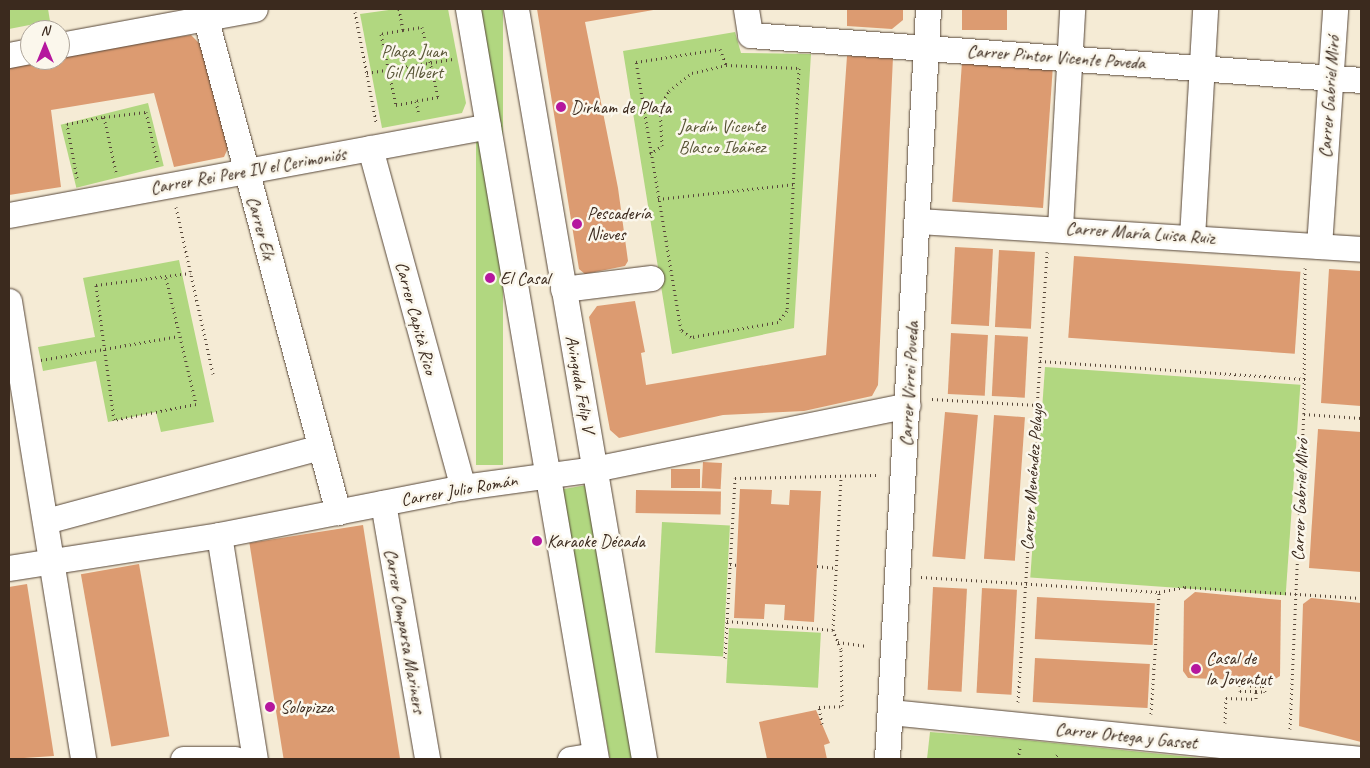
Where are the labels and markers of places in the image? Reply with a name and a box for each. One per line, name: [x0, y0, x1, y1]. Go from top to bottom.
place label: Dirham de Plata: [571, 96, 671, 118]
marker: Dirham de Plata: [555, 101, 567, 113]
place label: Pescadería Nieves: [587, 203, 651, 245]
marker: Pescadería Nieves: [571, 218, 583, 230]
place label: El Casal: [500, 267, 550, 289]
marker: El Casal: [484, 272, 496, 284]
place label: Karaoke Década: [547, 530, 645, 552]
marker: Karaoke Década: [531, 535, 543, 547]
place label: Casal de la Joventut: [1206, 648, 1272, 691]
marker: Casal de la Joventut: [1190, 663, 1202, 675]
place label: Solopizza: [280, 696, 334, 718]
marker: Solopizza: [264, 701, 276, 713]

